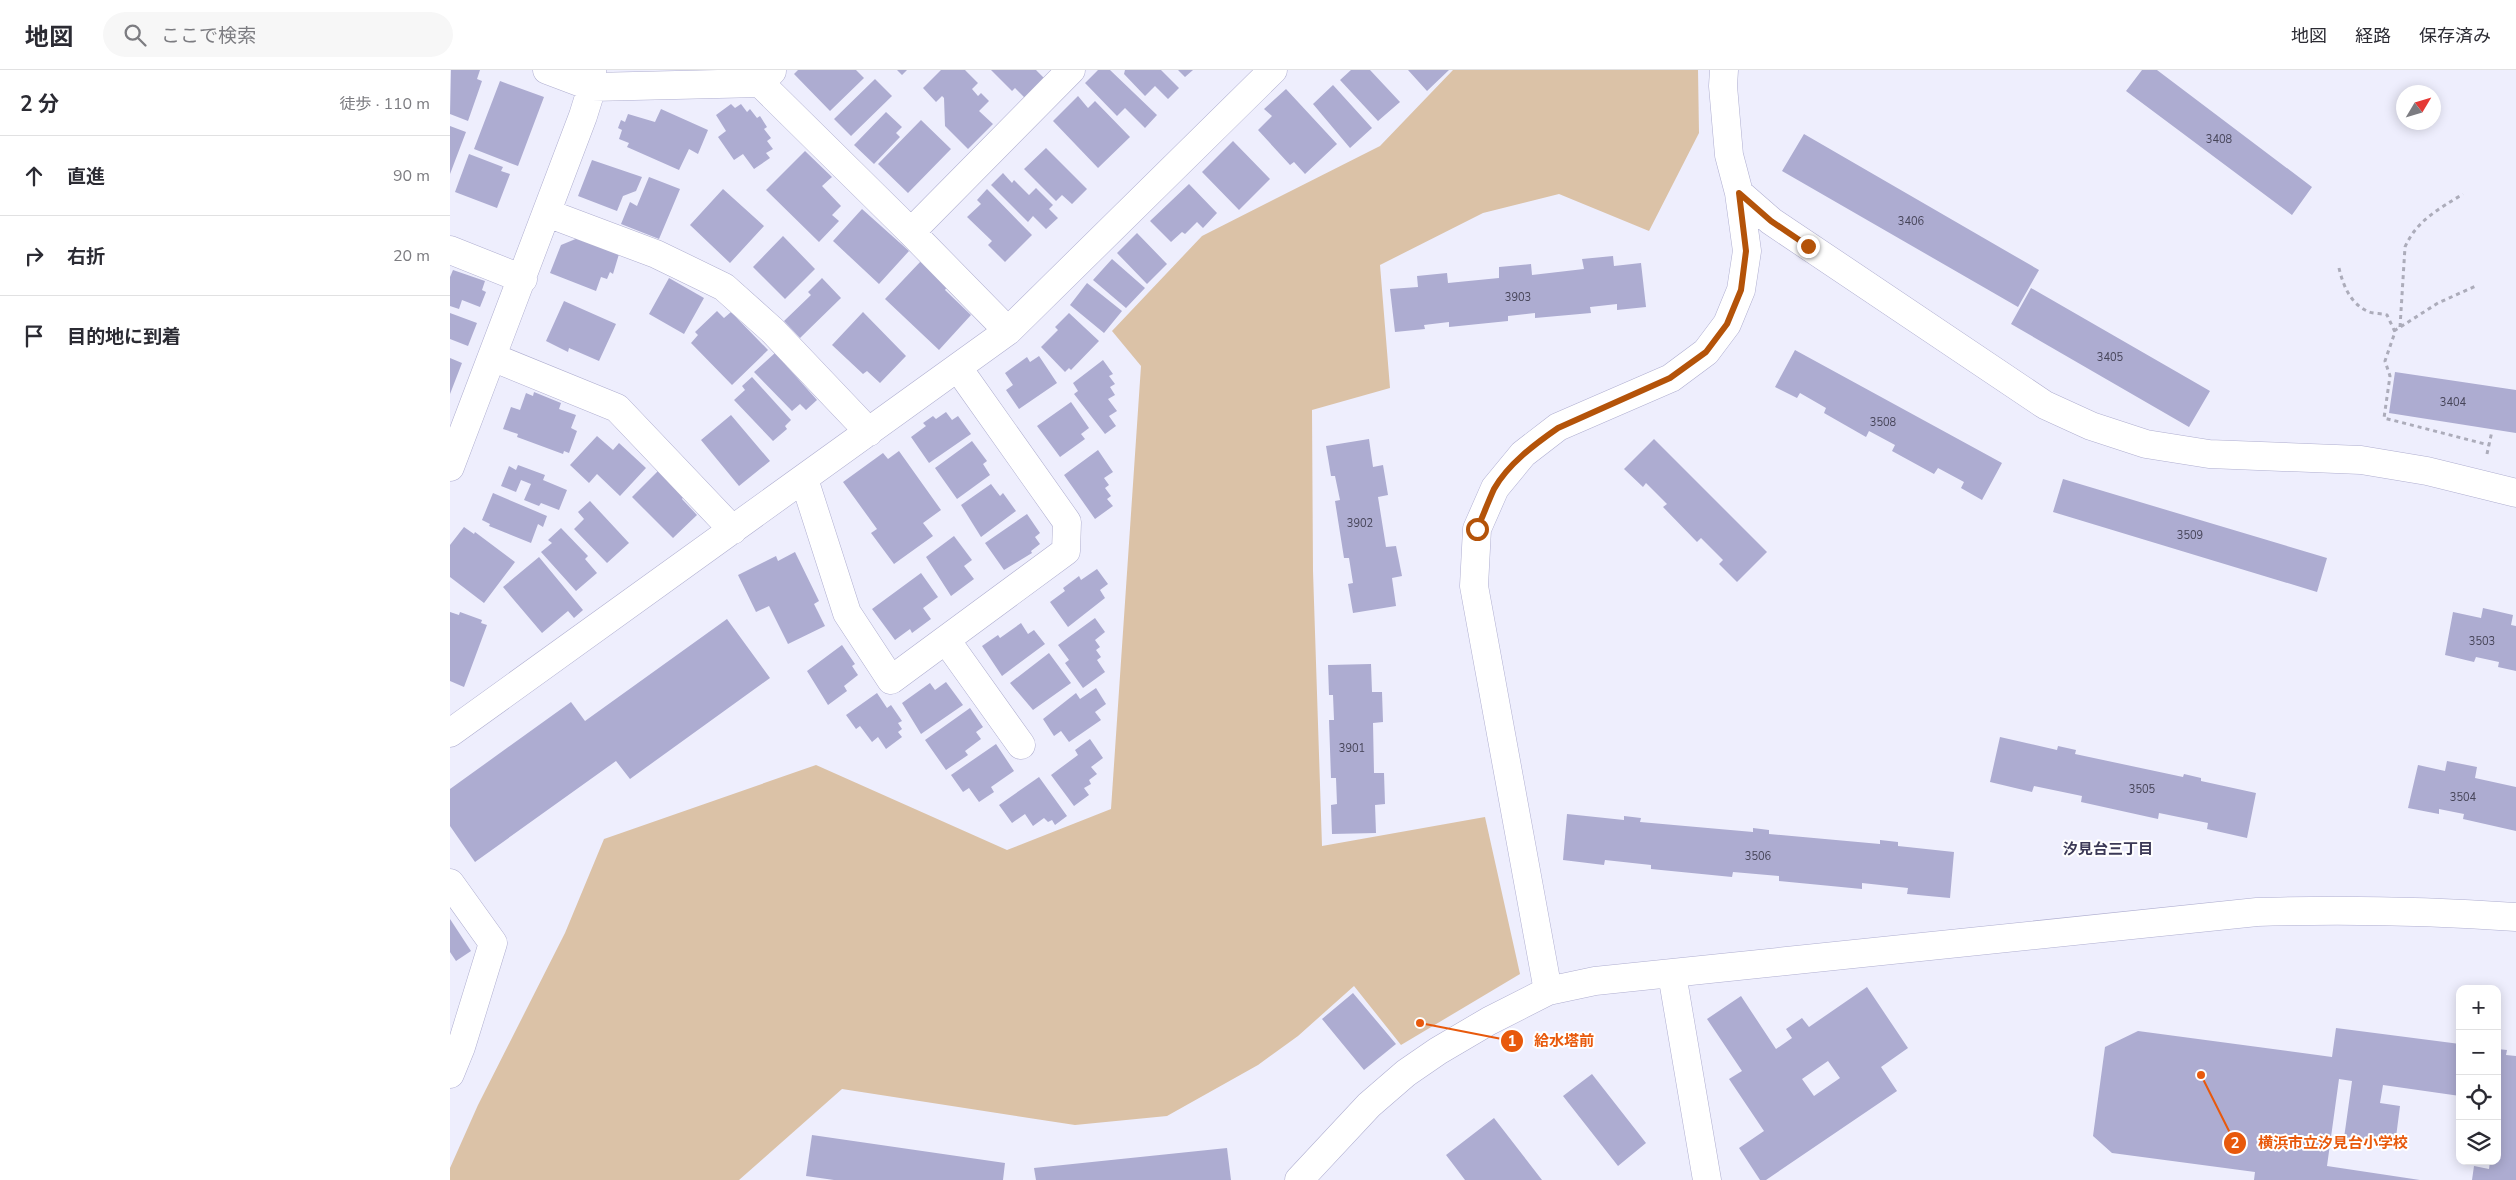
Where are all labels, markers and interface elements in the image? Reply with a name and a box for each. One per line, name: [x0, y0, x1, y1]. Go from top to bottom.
search box: [103, 12, 453, 57]
text: 地図: [25, 21, 73, 53]
icon: search: [121, 21, 149, 49]
text: ここで検索: [161, 23, 256, 49]
text: 地図: [2291, 24, 2327, 48]
text: 経路: [2355, 24, 2391, 48]
text: 保存済み: [2419, 24, 2491, 48]
north arrow: [2396, 85, 2441, 130]
text: 2 分: [20, 90, 59, 118]
text: 徒歩 · 110 m: [340, 93, 430, 115]
house number: 3408: [2206, 132, 2233, 147]
icon: ahead: [20, 162, 48, 190]
text: 直進: [67, 164, 105, 190]
text: 90 m: [393, 165, 430, 187]
house number: 3406: [1898, 214, 1925, 229]
route end: [1797, 235, 1820, 258]
icon: right: [20, 242, 48, 270]
text: 右折: [67, 244, 105, 270]
text: 20 m: [393, 245, 430, 267]
house number: 3903: [1505, 290, 1531, 305]
icon: arrive: [20, 322, 48, 350]
text: 目的地に到着: [67, 324, 181, 350]
house number: 3405: [2097, 350, 2124, 365]
house number: 3404: [2440, 395, 2467, 410]
house number: 3508: [1870, 415, 1897, 430]
house number: 3902: [1347, 516, 1373, 531]
route start: [1466, 518, 1489, 541]
house number: 3509: [2177, 528, 2203, 543]
house number: 3503: [2469, 634, 2495, 649]
house number: 3901: [1339, 741, 1365, 756]
house number: 3505: [2129, 782, 2156, 797]
house number: 3504: [2450, 790, 2477, 805]
district label: 汐見台三丁目: [2063, 839, 2153, 859]
house number: 3506: [1745, 849, 1772, 864]
map controls: [2456, 985, 2501, 1165]
button: +: [2456, 985, 2501, 1030]
callout: 給水塔前: [1499, 1026, 1604, 1056]
button: −: [2456, 1030, 2501, 1075]
text: 1: [1507, 1031, 1517, 1051]
text: 給水塔前: [1534, 1031, 1594, 1051]
button: locate: [2456, 1075, 2501, 1120]
button: layers: [2456, 1120, 2501, 1165]
callout: 横浜市立汐見台小学校: [2223, 1128, 2418, 1158]
text: 2: [2230, 1133, 2240, 1153]
text: 横浜市立汐見台小学校: [2258, 1133, 2408, 1153]

